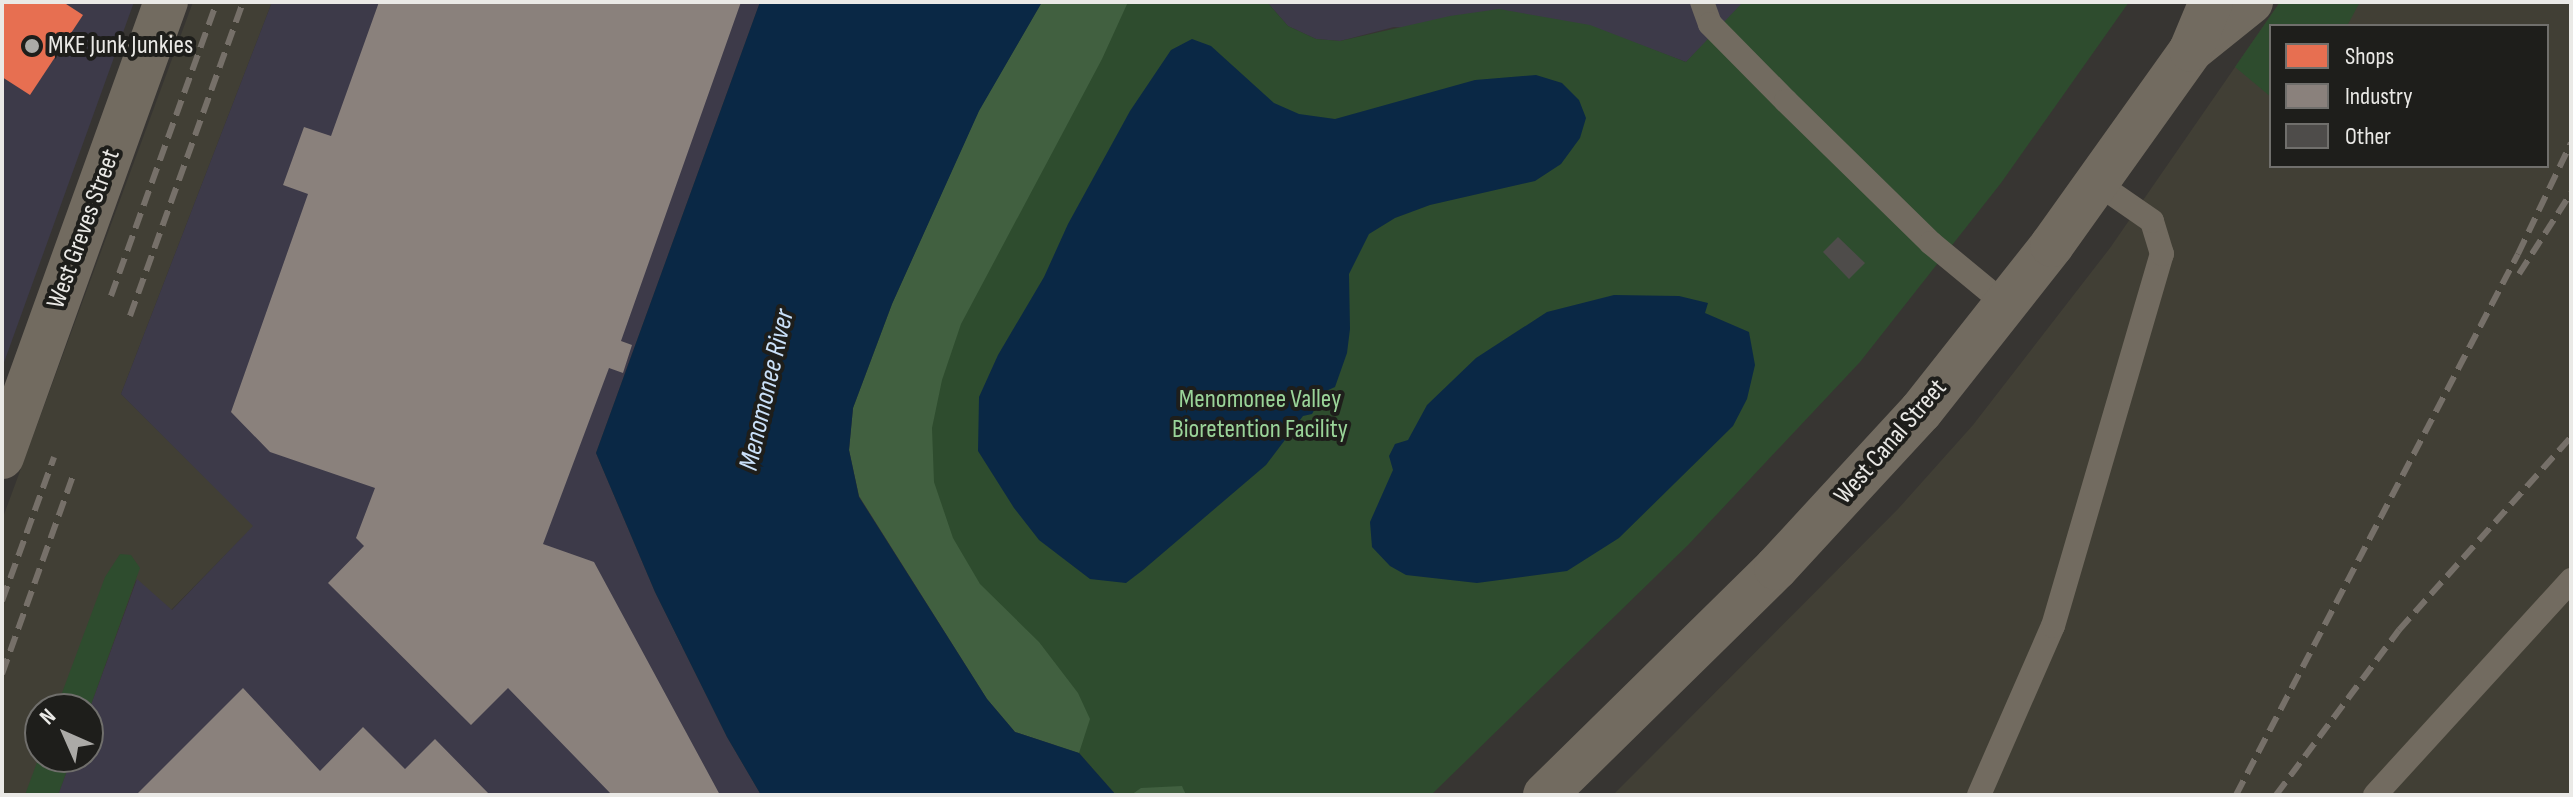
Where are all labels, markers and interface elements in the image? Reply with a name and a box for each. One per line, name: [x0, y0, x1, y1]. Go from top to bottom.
legend: [2269, 24, 2549, 168]
place label: MKE Junk Junkies: [48, 30, 193, 62]
marker: MKE Junk Junkies: [23, 37, 41, 55]
text: Shops: [2345, 42, 2394, 71]
text: Industry: [2345, 82, 2412, 111]
text: Other: [2345, 122, 2391, 151]
street label: West Greves Street: [41, 145, 127, 313]
water label: Menomonee River: [732, 306, 802, 474]
street label: West Canal Street: [1828, 373, 1954, 511]
park label: Menomonee Valley Bioretention Facility: [1172, 384, 1348, 446]
north arrow: [24, 693, 104, 773]
text: N: [34, 703, 62, 731]

